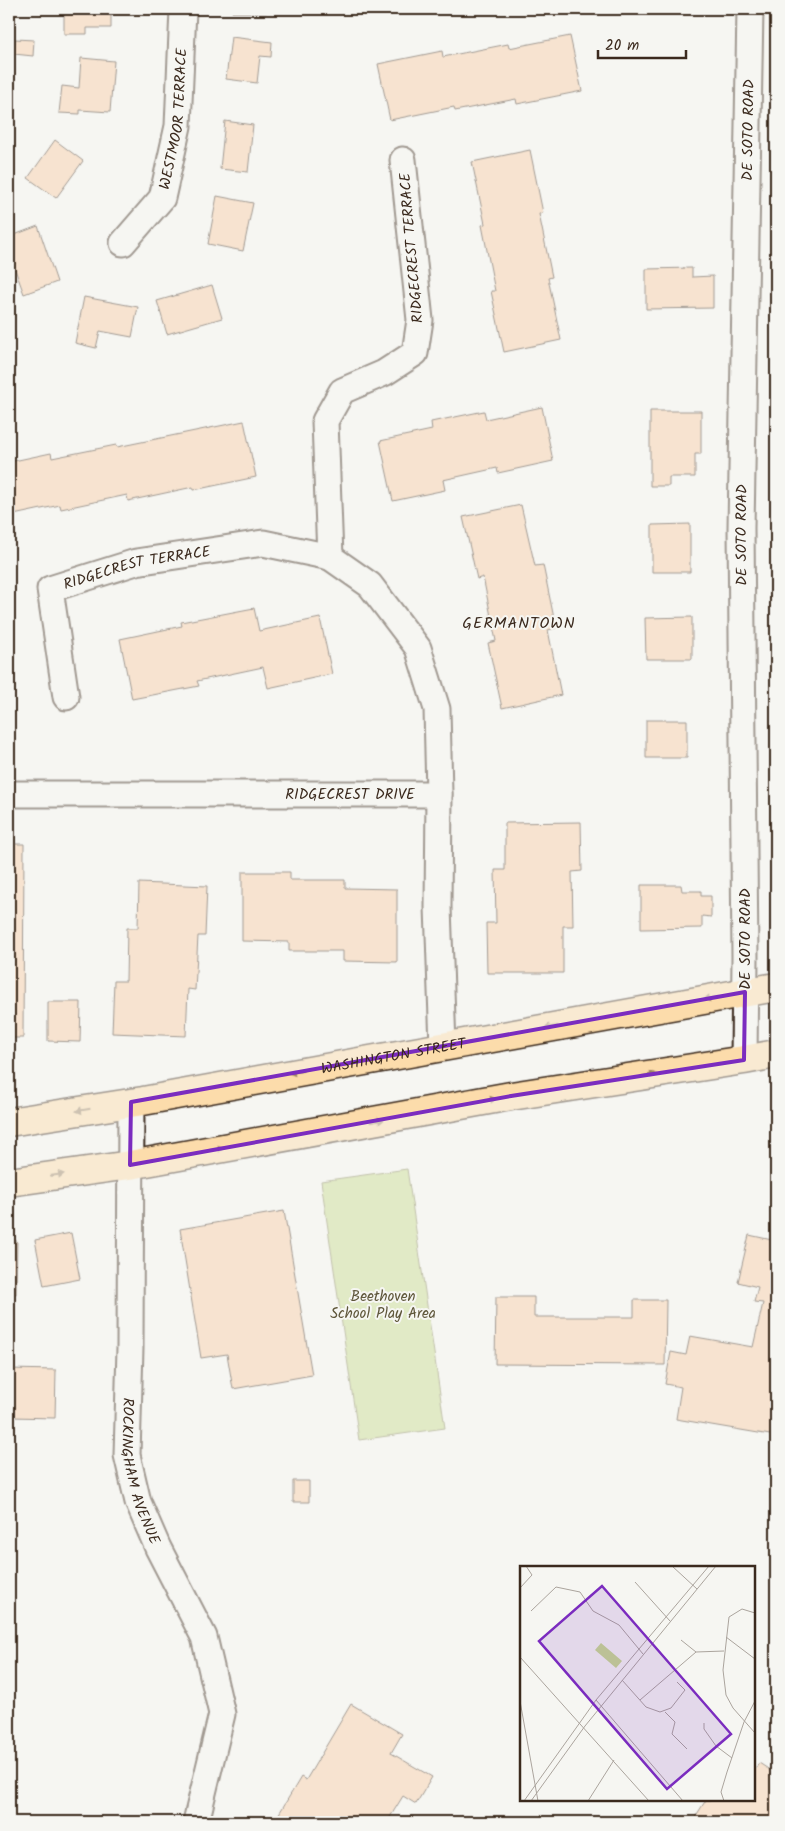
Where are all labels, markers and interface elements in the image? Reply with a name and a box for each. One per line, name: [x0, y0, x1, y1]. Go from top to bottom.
scale bar: [598, 28, 685, 60]
text: 20 m: [605, 34, 639, 58]
street label: WESTMOOR TERRACE: [153, 46, 194, 192]
street label: DE SOTO ROAD: [736, 79, 762, 181]
street label: RIDGECREST TERRACE: [393, 171, 431, 324]
street label: DE SOTO ROAD: [730, 484, 755, 586]
street label: RIDGECREST TERRACE: [60, 540, 213, 597]
district label: GERMANTOWN: [462, 611, 576, 636]
street label: RIDGECREST DRIVE: [285, 783, 416, 807]
street label: DE SOTO ROAD: [734, 888, 758, 990]
one-way arrow: [703, 995, 719, 1003]
one-way arrow: [543, 1023, 559, 1031]
street label: WASHINGTON STREET: [319, 1032, 470, 1082]
one-way arrow: [288, 1069, 304, 1077]
one-way arrow: [642, 1071, 658, 1079]
one-way arrow: [481, 1096, 497, 1104]
one-way arrow: [75, 1106, 91, 1114]
one-way arrow: [370, 1116, 386, 1124]
one-way arrow: [210, 1145, 226, 1153]
one-way arrow: [49, 1171, 65, 1179]
park label: Beethoven School Play Area: [330, 1285, 436, 1326]
street label: ROCKINGHAM AVENUE: [114, 1397, 167, 1550]
inset map: [520, 1566, 755, 1801]

